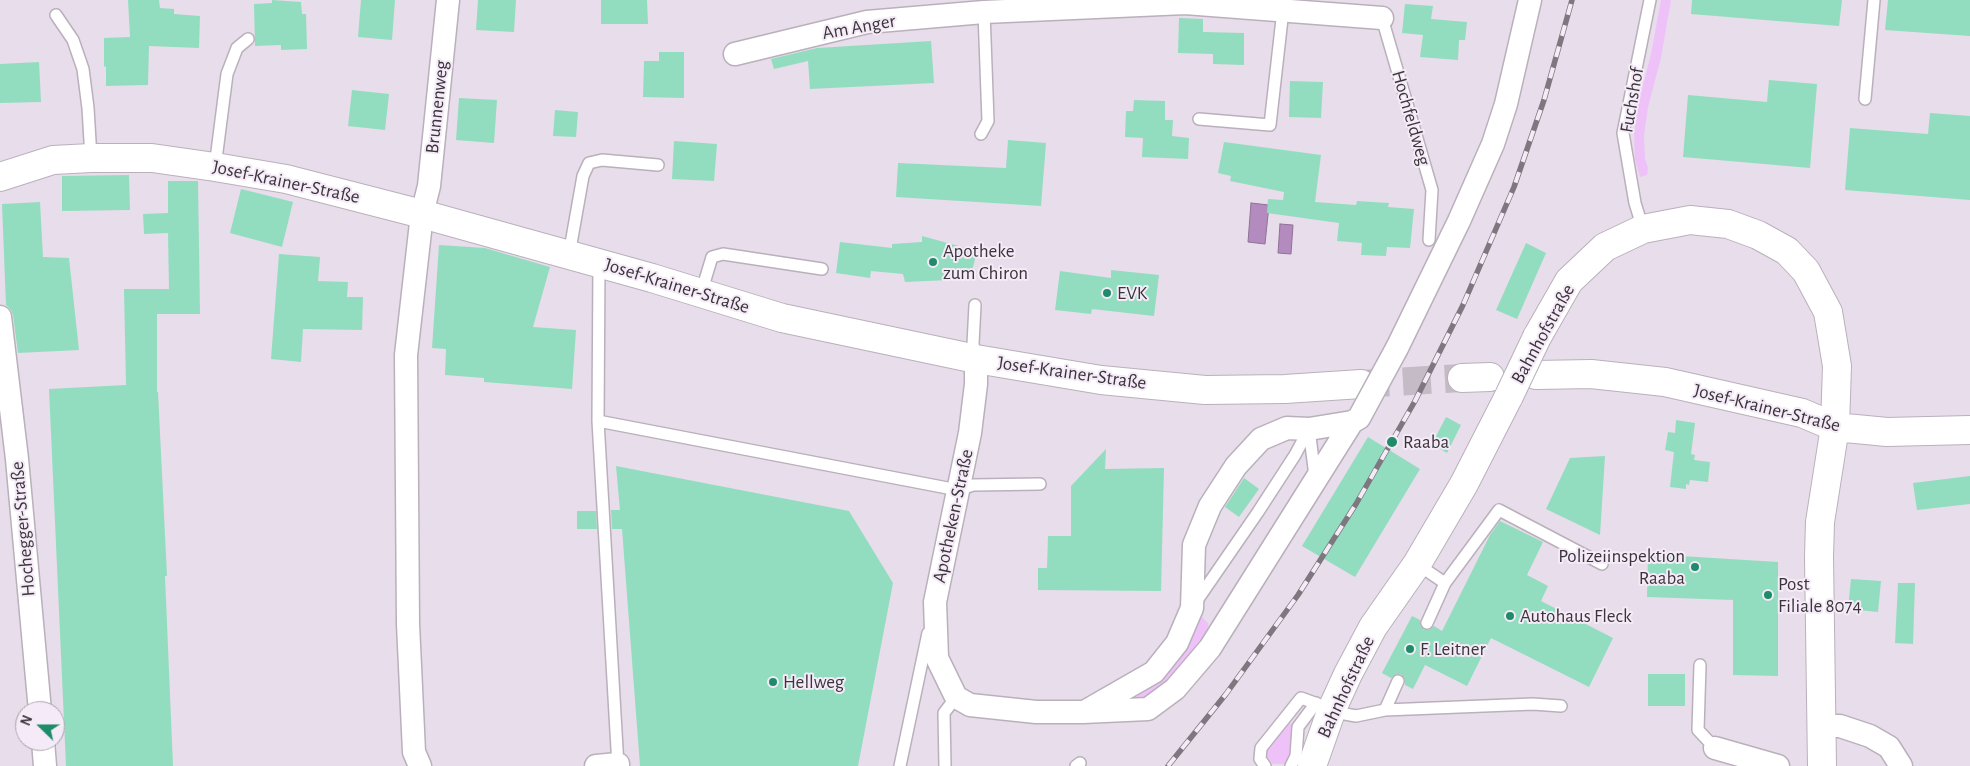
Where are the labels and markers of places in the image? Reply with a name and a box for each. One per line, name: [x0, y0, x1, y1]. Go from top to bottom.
place label: Apotheke zum Chiron: [943, 240, 1028, 284]
marker: Apotheke zum Chiron: [927, 256, 939, 268]
place label: EVK: [1117, 282, 1147, 304]
marker: EVK: [1101, 287, 1113, 299]
place label: Raaba: [1403, 431, 1449, 453]
marker: Raaba: [1385, 435, 1399, 449]
place label: Polizeiinspektion Raaba: [1558, 545, 1685, 589]
marker: Polizeiinspektion Raaba: [1689, 561, 1701, 573]
place label: Post Filiale 8074: [1778, 573, 1862, 617]
marker: Post Filiale 8074: [1762, 589, 1774, 601]
place label: Autohaus Fleck: [1520, 605, 1632, 627]
marker: Autohaus Fleck: [1504, 610, 1516, 622]
place label: F. Leitner: [1420, 638, 1486, 660]
marker: F. Leitner: [1404, 643, 1416, 655]
place label: Hellweg: [783, 671, 844, 693]
marker: Hellweg: [767, 676, 779, 688]

